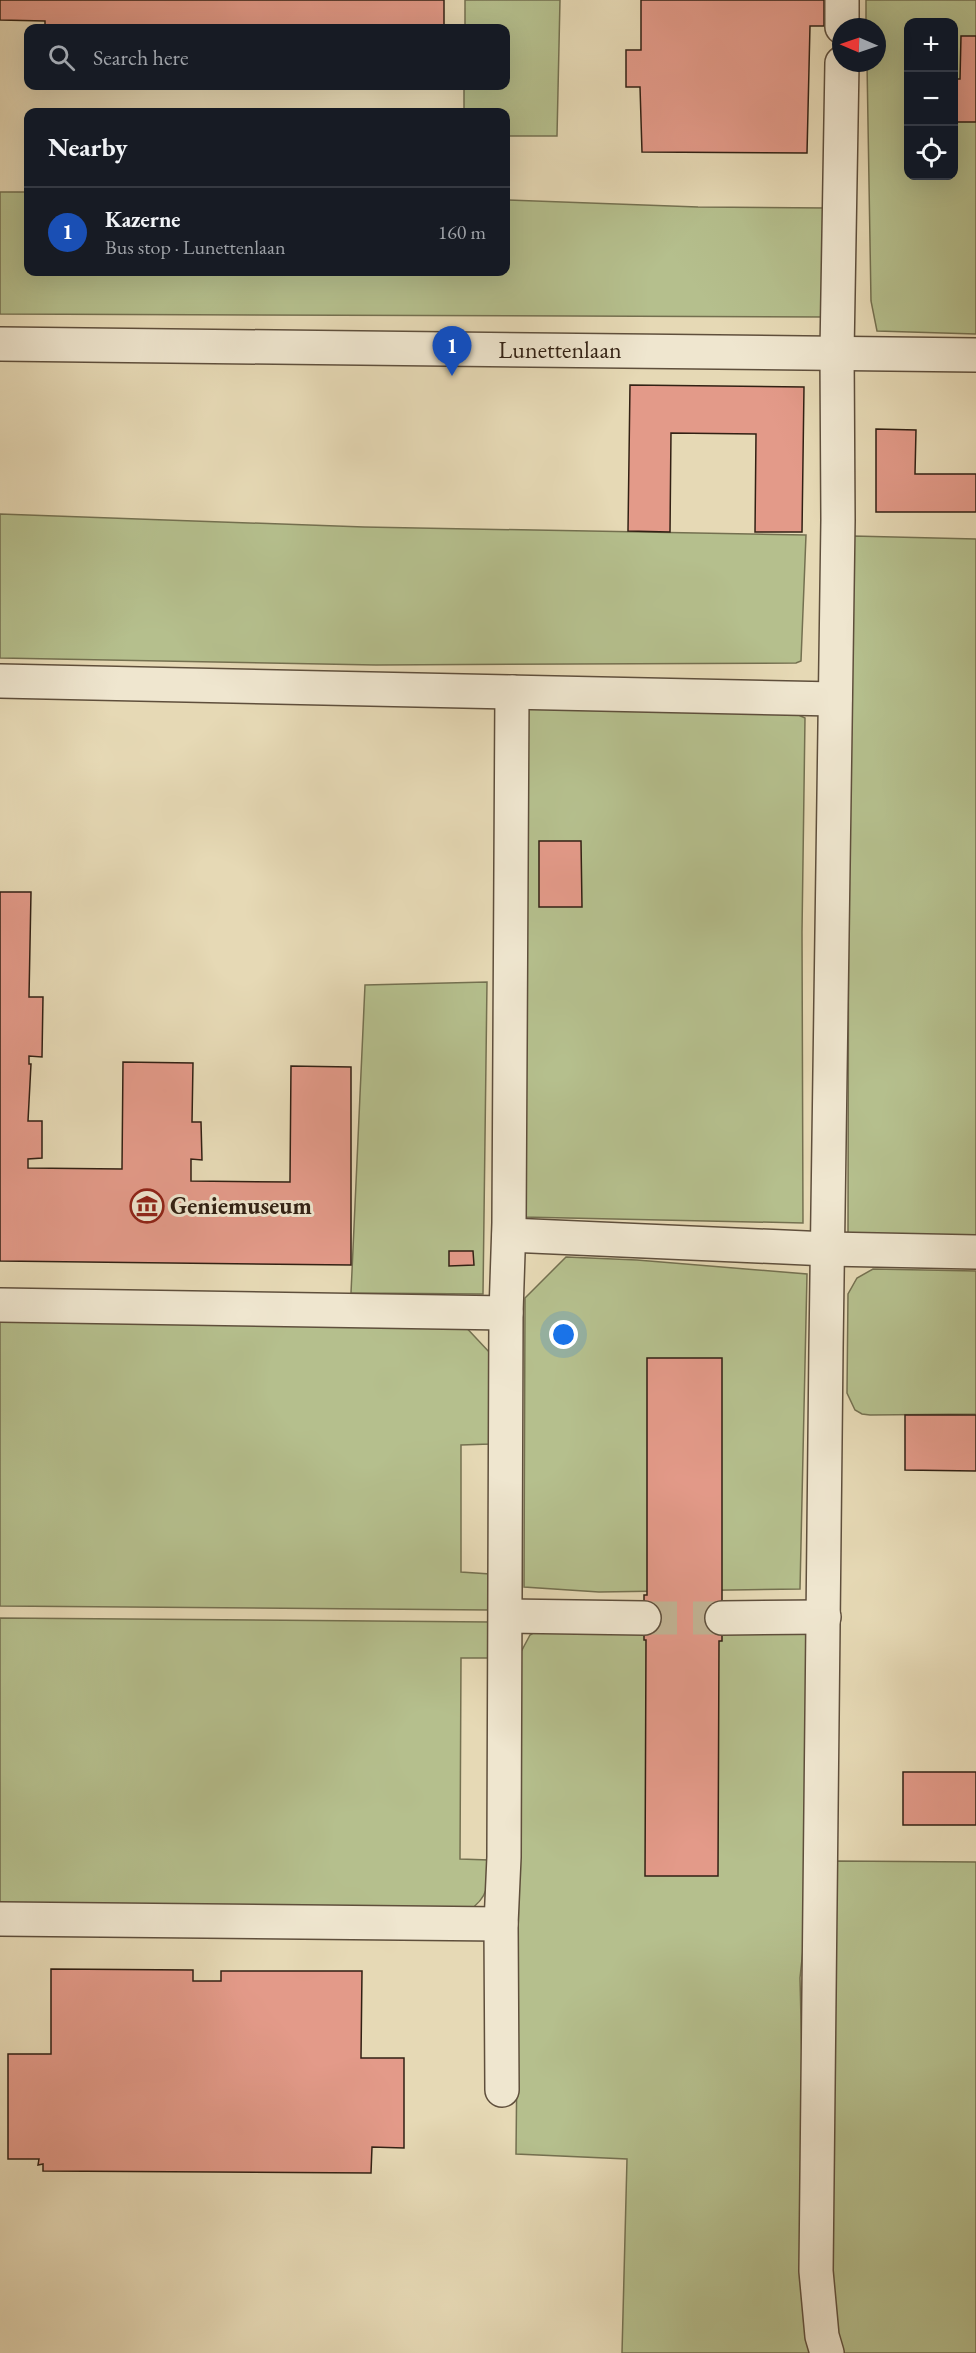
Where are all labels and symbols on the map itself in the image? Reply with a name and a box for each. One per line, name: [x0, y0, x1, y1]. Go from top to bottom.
north arrow: [832, 18, 886, 72]
pin: 1: [432, 326, 472, 376]
street label: Lunettenlaan: [498, 334, 622, 365]
museum icon: Geniemuseum: [129, 1188, 165, 1224]
place label: Geniemuseum: [170, 1190, 312, 1221]
your location: [549, 1320, 578, 1349]

